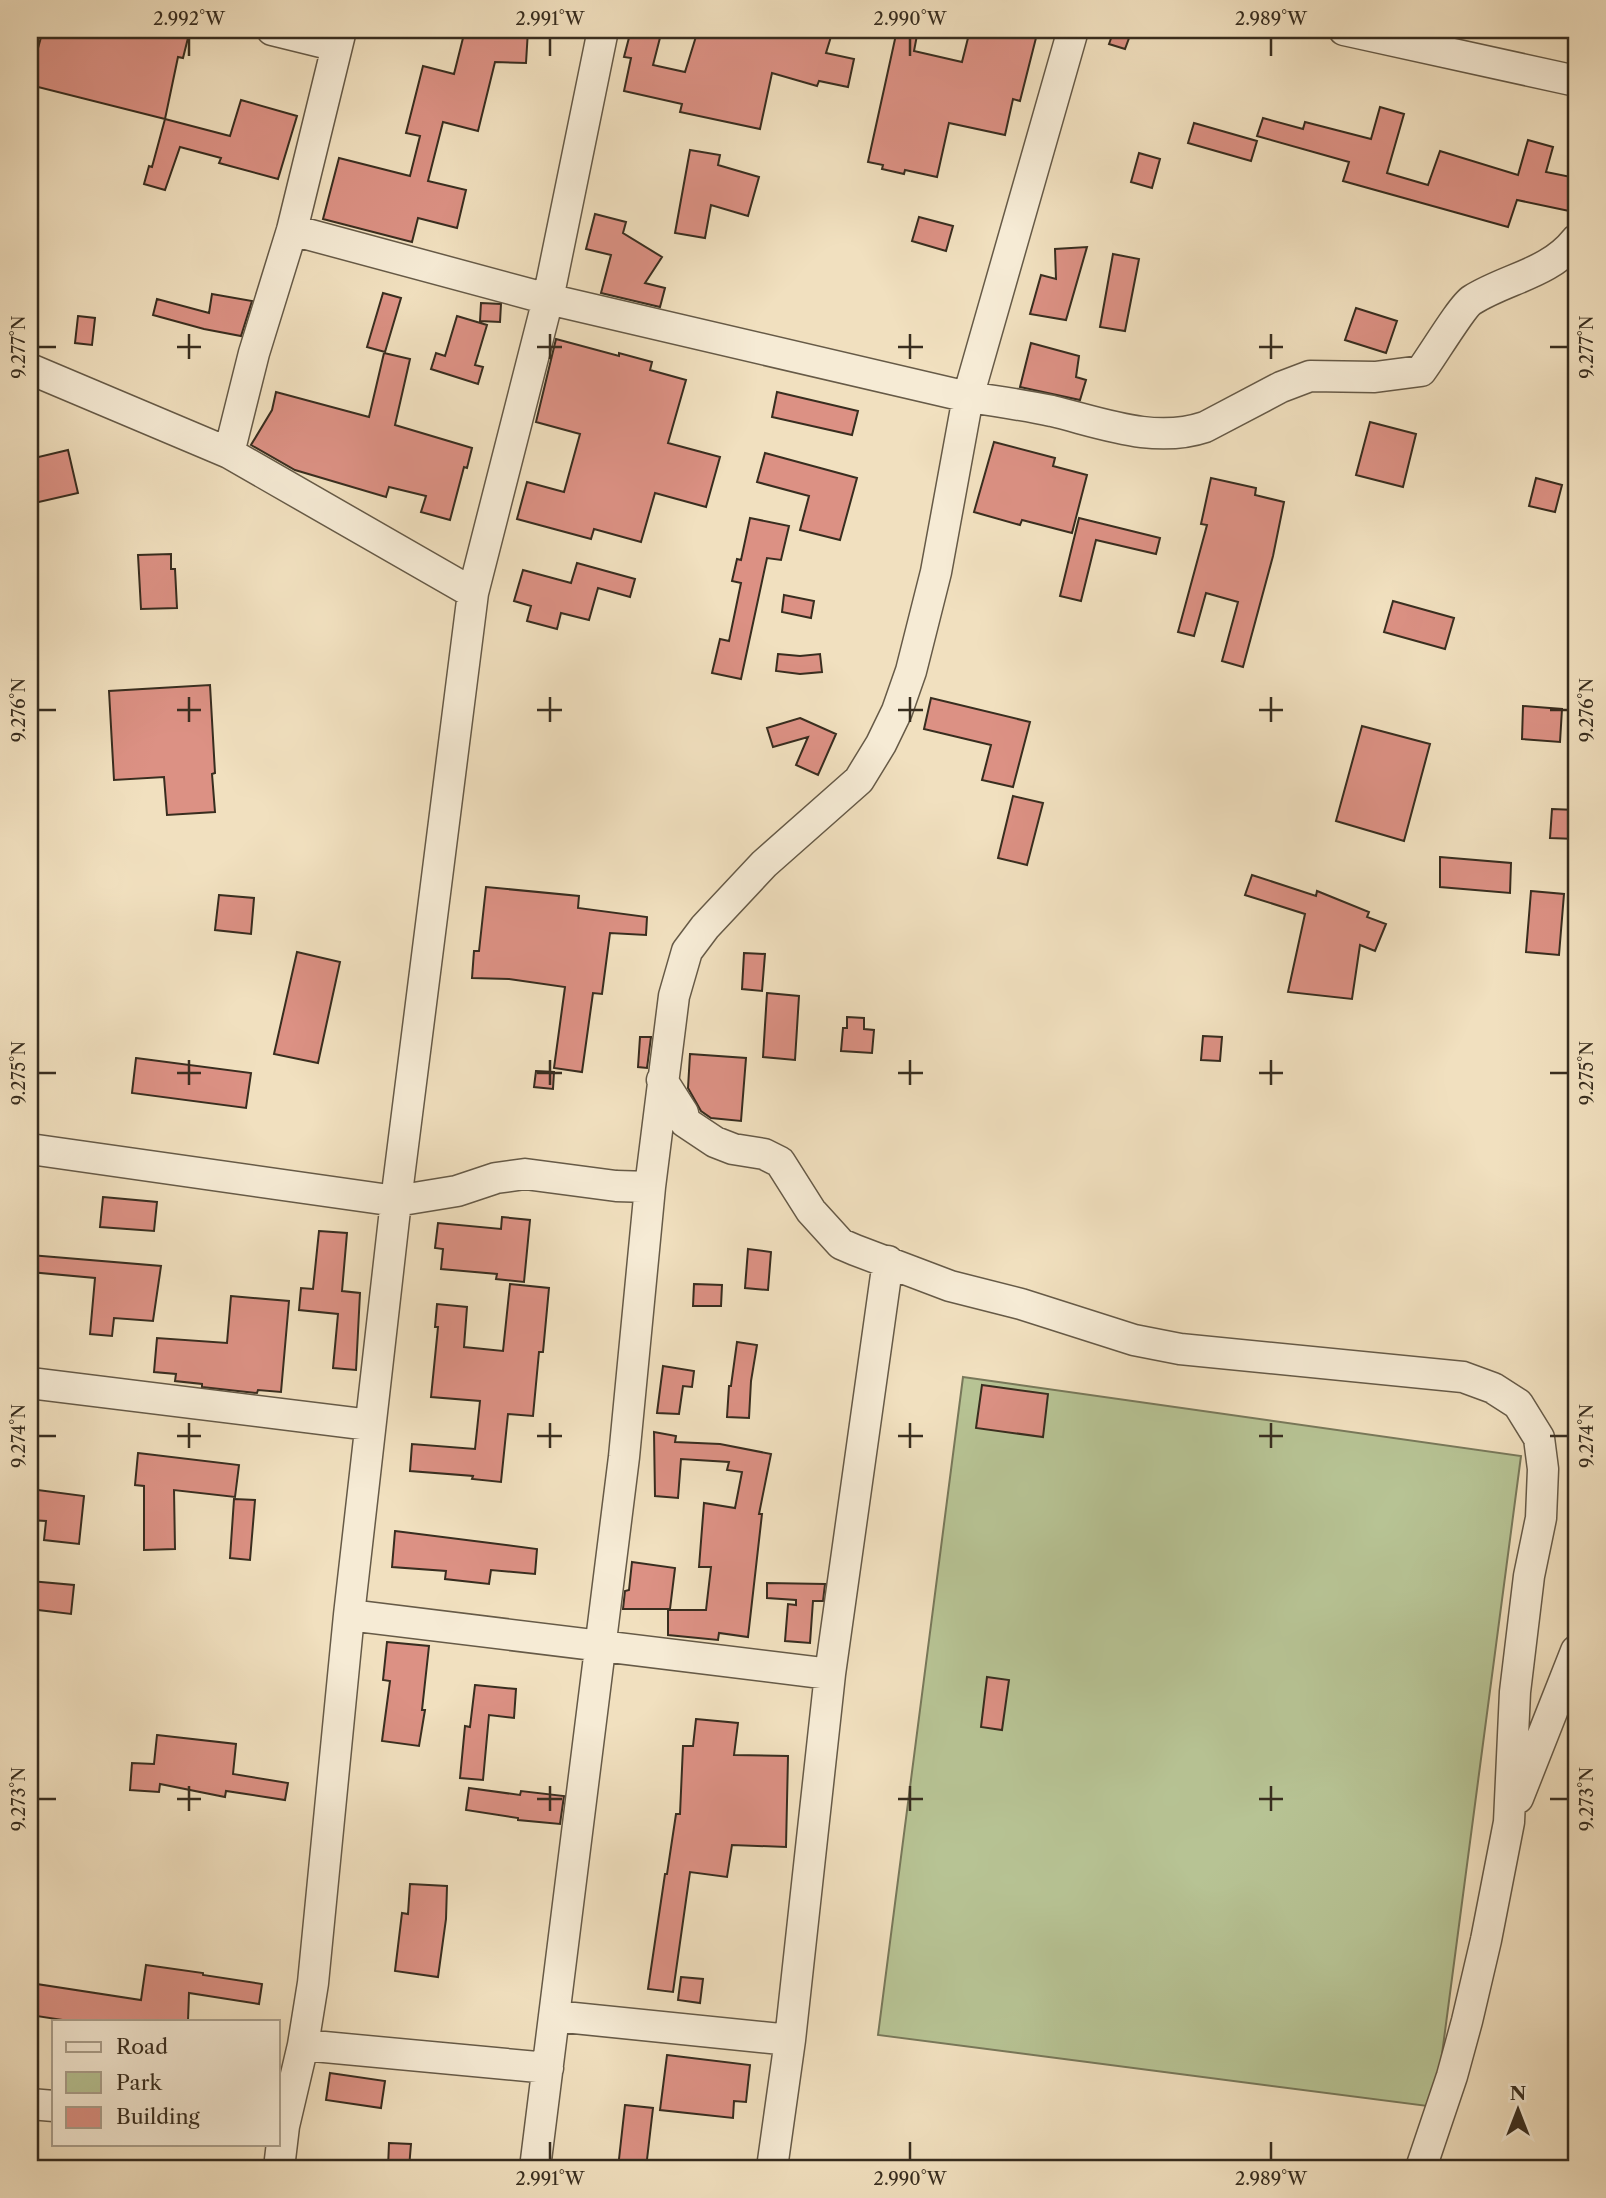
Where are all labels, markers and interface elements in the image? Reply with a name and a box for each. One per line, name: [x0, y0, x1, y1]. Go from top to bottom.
text: 2.992°W: [153, 8, 226, 30]
text: 2.991°W: [516, 8, 586, 30]
text: 2.990°W: [874, 8, 948, 30]
text: 2.989°W: [1235, 8, 1308, 30]
text: 9.277°N: [8, 315, 30, 379]
text: 9.277°N: [1576, 315, 1598, 379]
text: 9.276°N: [8, 678, 30, 742]
text: 9.276°N: [1576, 678, 1598, 742]
text: 9.275°N: [8, 1041, 30, 1105]
text: 9.275°N: [1576, 1041, 1598, 1105]
text: 9.274°N: [8, 1404, 30, 1468]
text: 9.274°N: [1576, 1404, 1598, 1468]
text: 9.273°N: [8, 1767, 30, 1831]
text: 9.273°N: [1576, 1767, 1598, 1831]
legend: [52, 2020, 280, 2146]
text: Road: [116, 2034, 168, 2059]
text: Park: [116, 2070, 162, 2095]
north arrow: [1484, 2076, 1554, 2146]
text: N: [1510, 2082, 1526, 2105]
text: Building: [116, 2104, 201, 2129]
text: 2.991°W: [516, 2168, 586, 2190]
text: 2.990°W: [874, 2168, 948, 2190]
text: 2.989°W: [1235, 2168, 1308, 2190]

